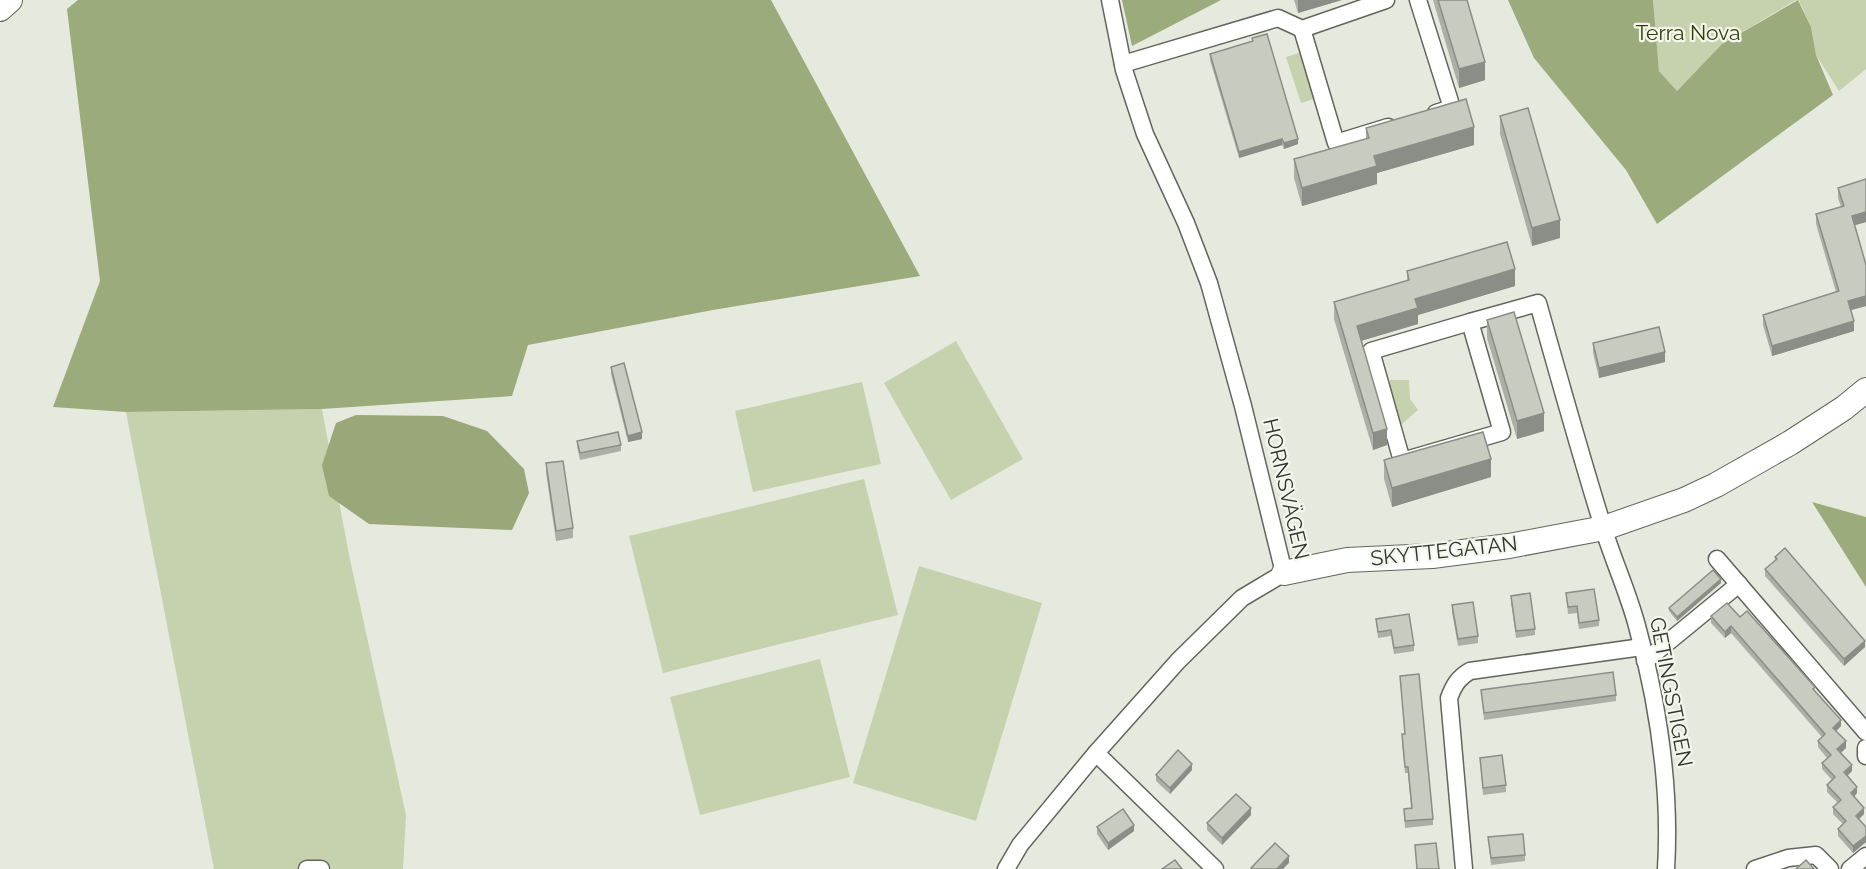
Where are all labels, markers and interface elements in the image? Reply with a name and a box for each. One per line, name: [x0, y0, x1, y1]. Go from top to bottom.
park label: Terra Nova: [1636, 20, 1740, 45]
street label: HORNSVÄGEN: [1258, 416, 1315, 562]
street label: SKYTTEGATAN: [1369, 530, 1519, 571]
street label: GETINGSTIGEN: [1645, 615, 1698, 769]

